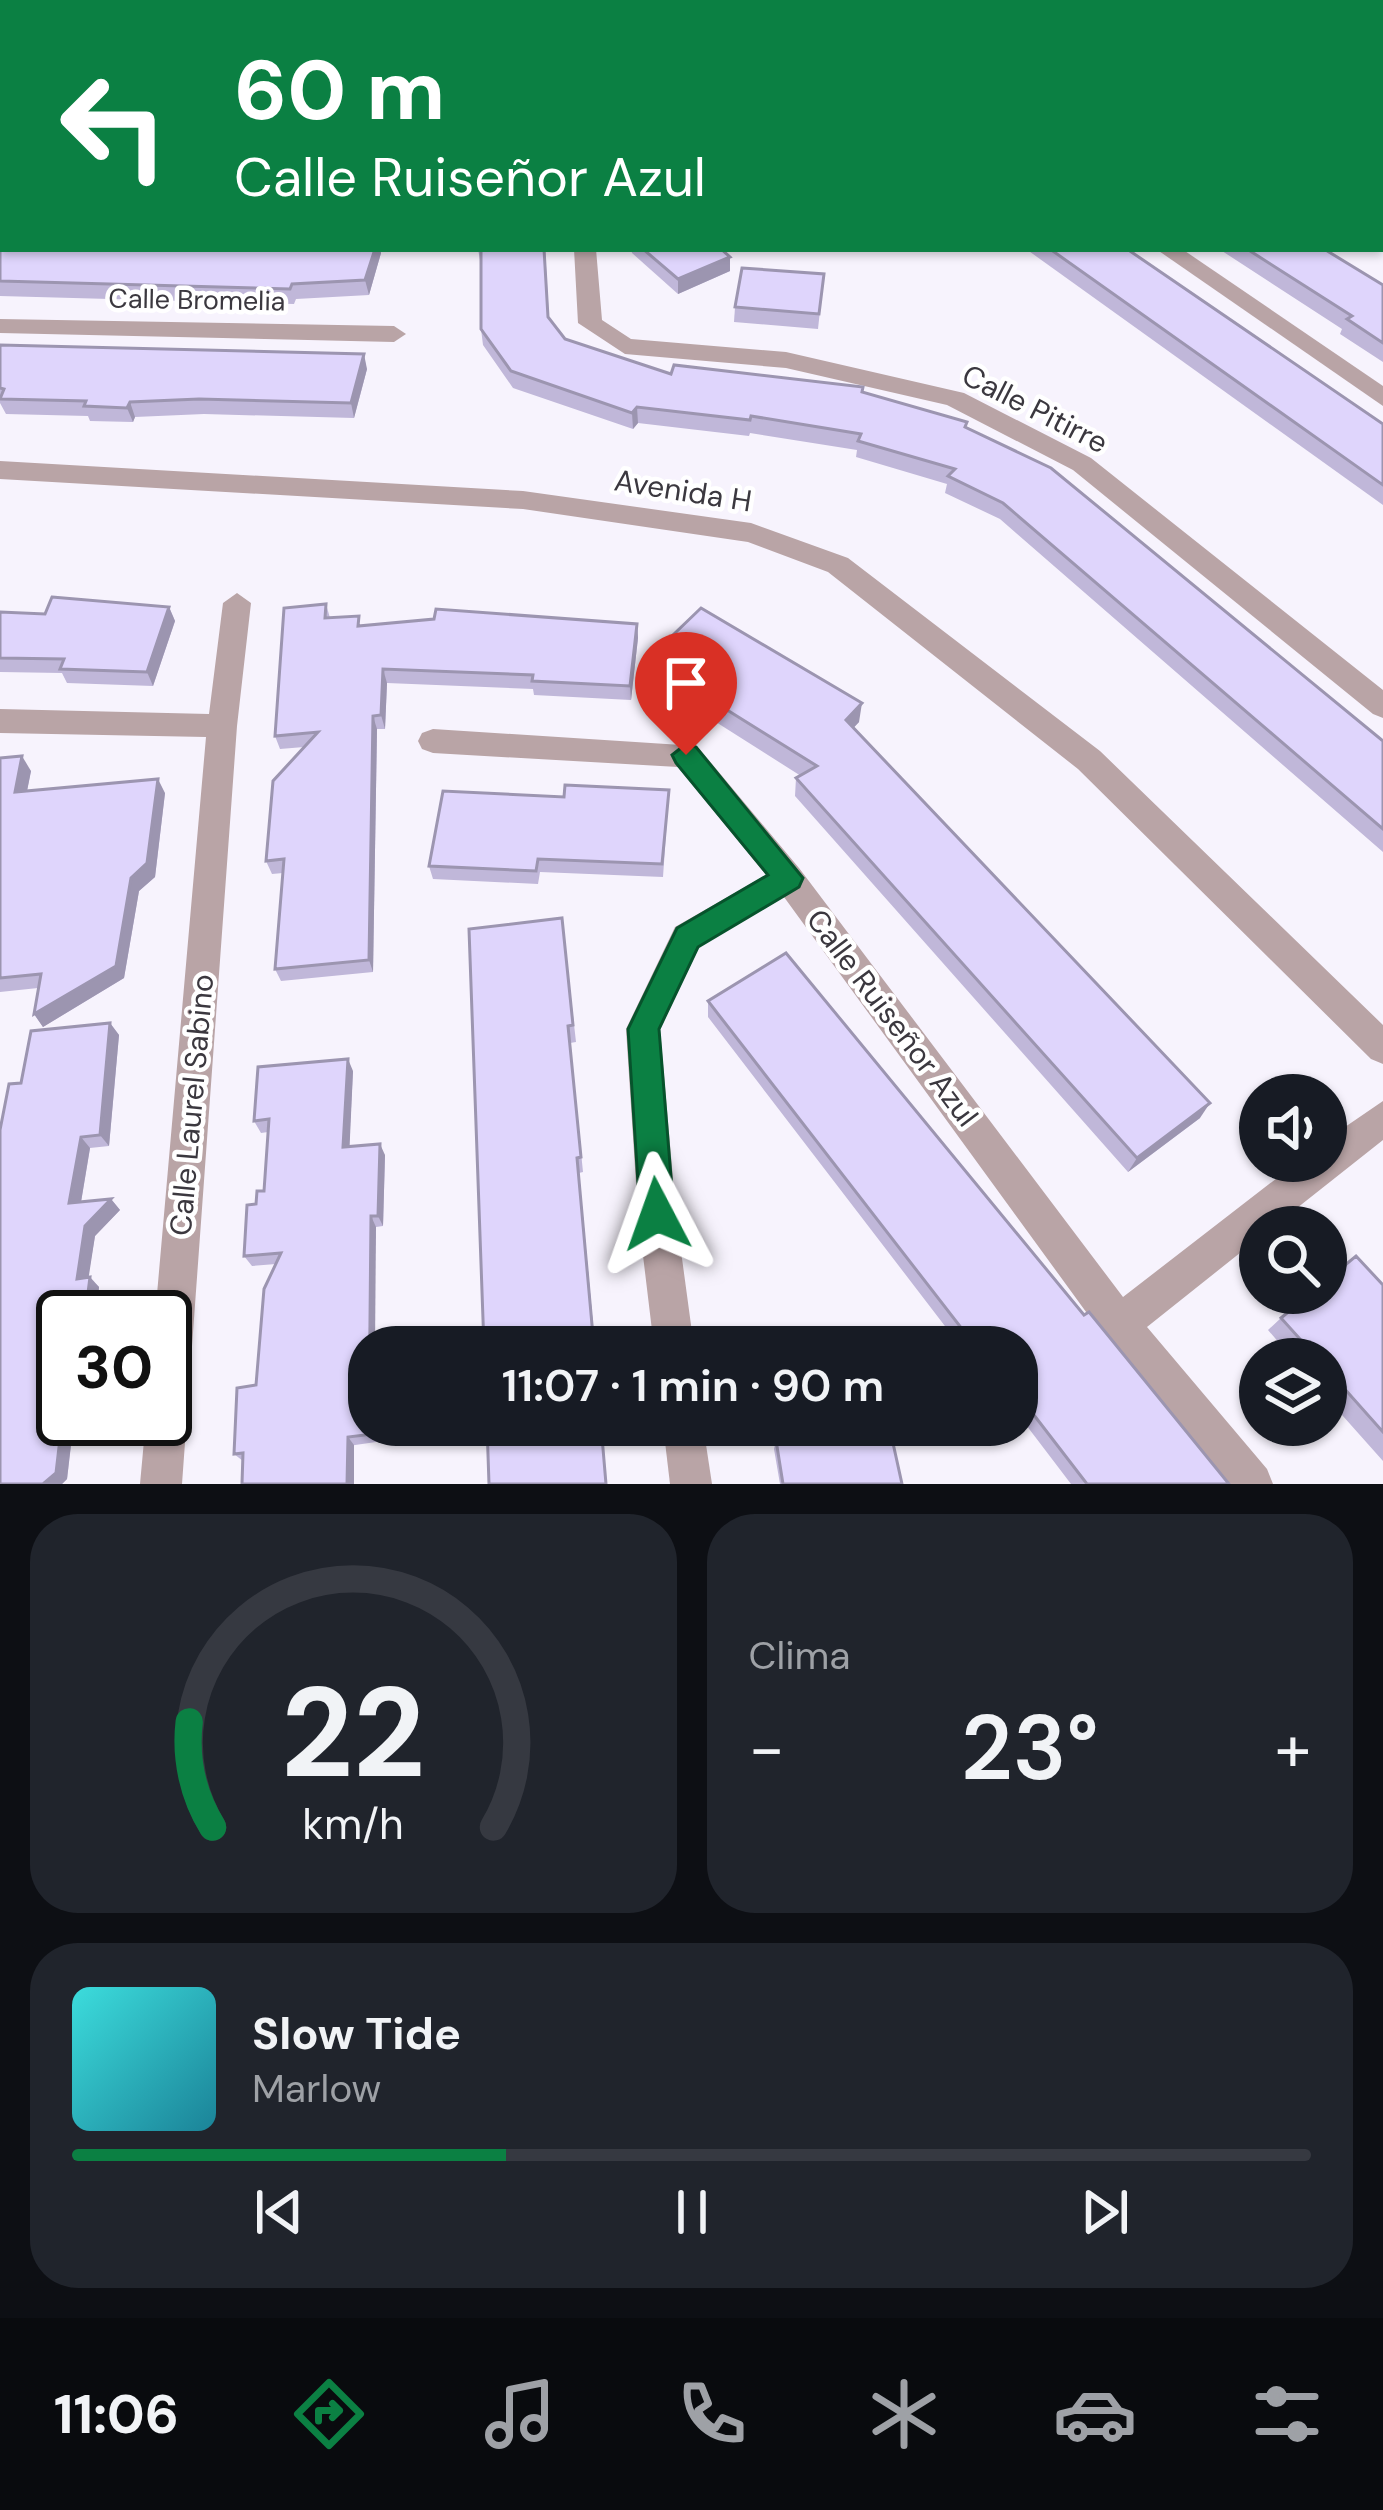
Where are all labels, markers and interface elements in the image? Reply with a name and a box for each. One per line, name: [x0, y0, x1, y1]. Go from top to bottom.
text: 60 m: [234, 36, 445, 145]
icon: left: [36, 48, 192, 204]
text: Calle Ruiseñor Azul: [234, 142, 706, 213]
street label: Calle Bromelia: [108, 280, 286, 319]
street label: Calle Pitirre: [956, 355, 1115, 462]
street label: Avenida H: [612, 460, 755, 521]
pin: [635, 632, 737, 755]
icon: arrive: [653, 650, 719, 716]
street label: Calle Ruiseñor Azul: [798, 901, 987, 1134]
street label: Calle Laurel Sabino: [161, 973, 222, 1237]
map controls: [1239, 1074, 1347, 1446]
button: sound: [1239, 1074, 1347, 1182]
position arrow: [594, 1151, 720, 1277]
button: search: [1239, 1206, 1347, 1314]
speed limit sign: 30: [36, 1290, 192, 1446]
button: layers: [1239, 1338, 1347, 1446]
text: 11:07 · 1 min · 90 m: [502, 1356, 884, 1415]
text: Clima: [749, 1630, 851, 1681]
text: 22: [281, 1652, 425, 1815]
text: 23°: [961, 1690, 1099, 1807]
text: −: [749, 1706, 785, 1791]
text: +: [1275, 1706, 1311, 1791]
text: km/h: [303, 1795, 404, 1851]
text: Slow Tide: [252, 2004, 461, 2063]
text: Marlow: [252, 2063, 381, 2114]
icon: previous: [246, 2179, 312, 2245]
icon: pause: [659, 2179, 725, 2245]
icon: next: [1072, 2179, 1138, 2245]
icon: directions: [287, 2372, 371, 2456]
icon: music: [478, 2372, 562, 2456]
icon: phone: [670, 2372, 754, 2456]
icon: climate: [862, 2372, 946, 2456]
icon: car: [1053, 2372, 1137, 2456]
icon: filters: [1245, 2372, 1329, 2456]
text: 11:06: [54, 2379, 179, 2450]

